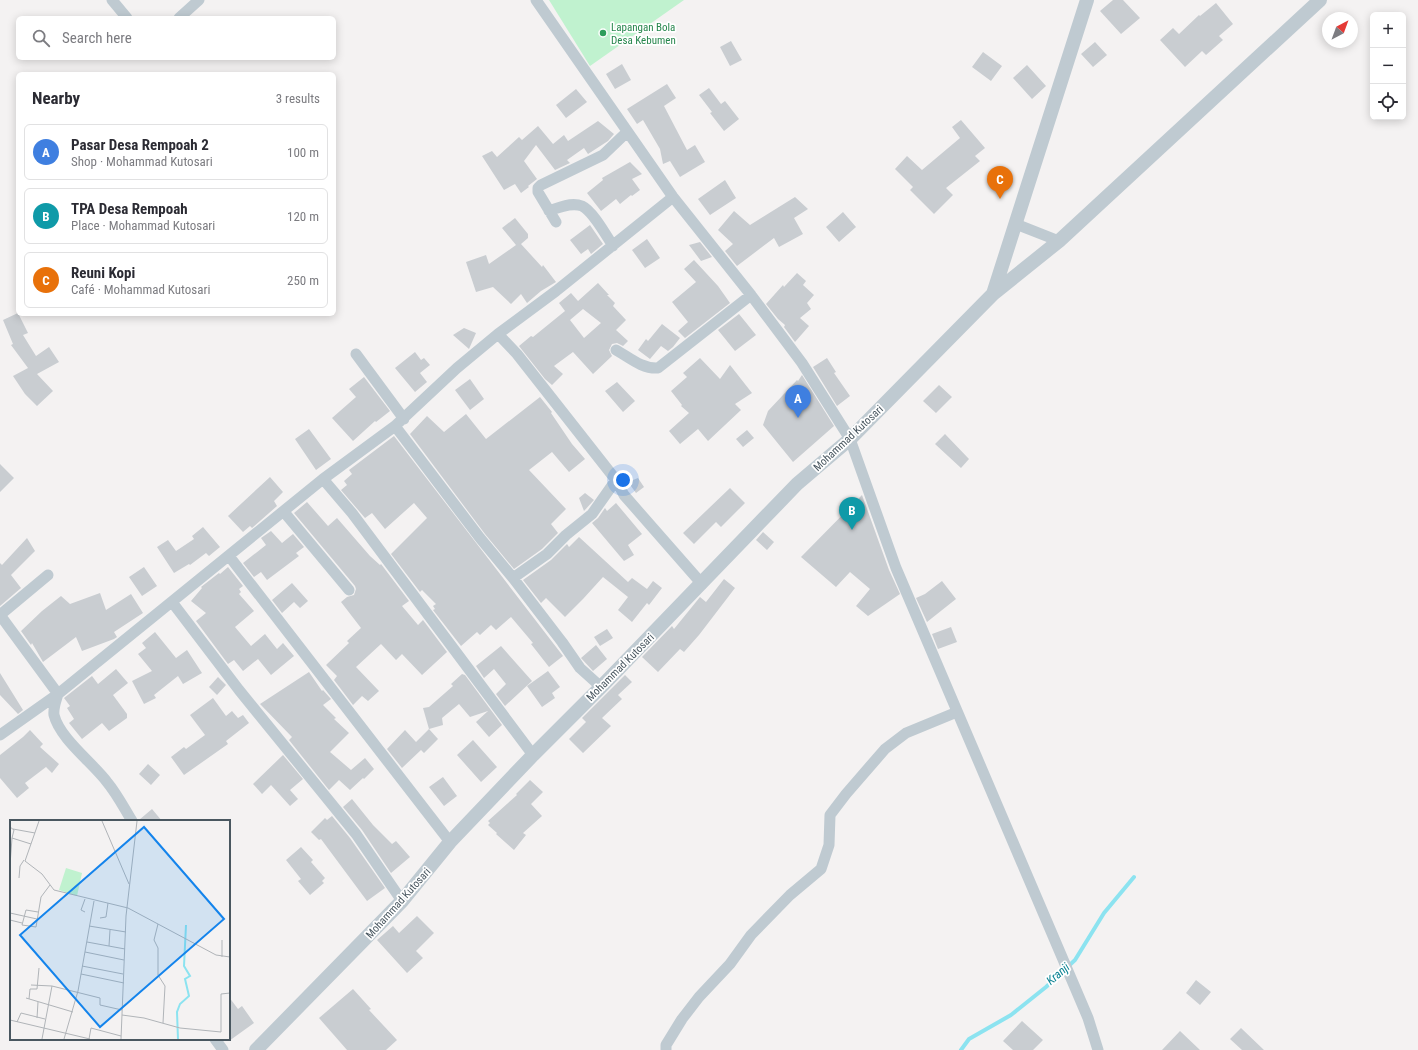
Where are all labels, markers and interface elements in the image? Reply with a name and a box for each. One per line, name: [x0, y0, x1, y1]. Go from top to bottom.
north arrow: [1322, 12, 1358, 48]
map controls: [1370, 12, 1406, 120]
button: +: [1370, 12, 1406, 48]
search box: [16, 16, 336, 60]
place label: Lapangan Bola Desa Kebumen: [611, 21, 676, 47]
icon: search: [30, 27, 52, 49]
marker: Lapangan Bola Desa Kebumen: [598, 28, 608, 38]
text: Search here: [62, 29, 132, 47]
button: −: [1370, 48, 1406, 84]
button: locate: [1370, 84, 1406, 120]
text: Nearby: [32, 88, 80, 108]
text: 3 results: [276, 91, 320, 106]
text: Pasar Desa Rempoah 2: [71, 136, 209, 154]
text: A: [42, 145, 50, 160]
text: 100 m: [287, 145, 319, 160]
text: Shop · Mohammad Kutosari: [71, 154, 213, 169]
pin: C: [987, 166, 1013, 199]
text: TPA Desa Rempoah: [71, 200, 188, 218]
text: B: [42, 209, 50, 224]
text: 120 m: [287, 209, 319, 224]
text: Place · Mohammad Kutosari: [71, 218, 215, 233]
text: Reuni Kopi: [71, 264, 135, 282]
text: C: [42, 273, 50, 288]
text: 250 m: [287, 273, 319, 288]
text: Café · Mohammad Kutosari: [71, 282, 210, 297]
pin: A: [785, 385, 811, 418]
street label: Mohammad Kutosari: [811, 403, 886, 474]
your location: [613, 470, 633, 490]
pin: B: [839, 497, 865, 530]
street label: Mohammad Kutosari: [584, 631, 657, 704]
inset map: [10, 820, 230, 1040]
street label: Mohammad Kutosari: [363, 865, 433, 941]
water label: Kranji: [1044, 960, 1073, 988]

